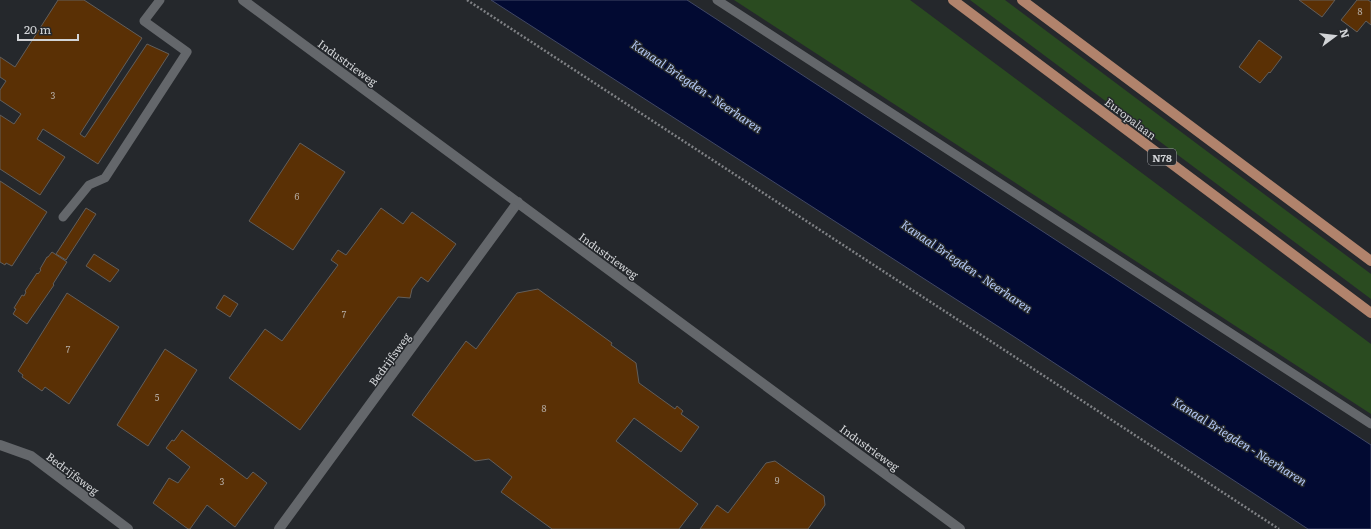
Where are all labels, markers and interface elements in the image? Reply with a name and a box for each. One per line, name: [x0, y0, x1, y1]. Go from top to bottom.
house number: 8: [1358, 4, 1363, 18]
scale bar: [18, 16, 78, 42]
north arrow: [1315, 16, 1355, 56]
text: 20 m: [24, 20, 51, 38]
text: N: [1337, 27, 1355, 40]
street label: Industrieweg: [315, 35, 382, 90]
water label: Kanaal Briegden - Neerharen: [628, 35, 766, 137]
house number: 3: [51, 88, 56, 102]
street label: Europalaan: [1102, 93, 1160, 143]
road number: N78: [1148, 149, 1176, 165]
house number: 6: [295, 189, 300, 203]
water label: Kanaal Briegden - Neerharen: [898, 215, 1036, 317]
street label: Industrieweg: [576, 228, 643, 283]
house number: 7: [342, 307, 347, 321]
street label: Bedrijfsweg: [364, 328, 414, 389]
house number: 7: [66, 342, 71, 356]
house number: 5: [155, 390, 160, 404]
water label: Kanaal Briegden - Neerharen: [1169, 392, 1311, 490]
house number: 8: [542, 401, 547, 415]
street label: Industrieweg: [837, 420, 904, 475]
street label: Bedrijfsweg: [43, 448, 103, 499]
house number: 9: [775, 473, 780, 487]
house number: 3: [220, 474, 225, 488]

